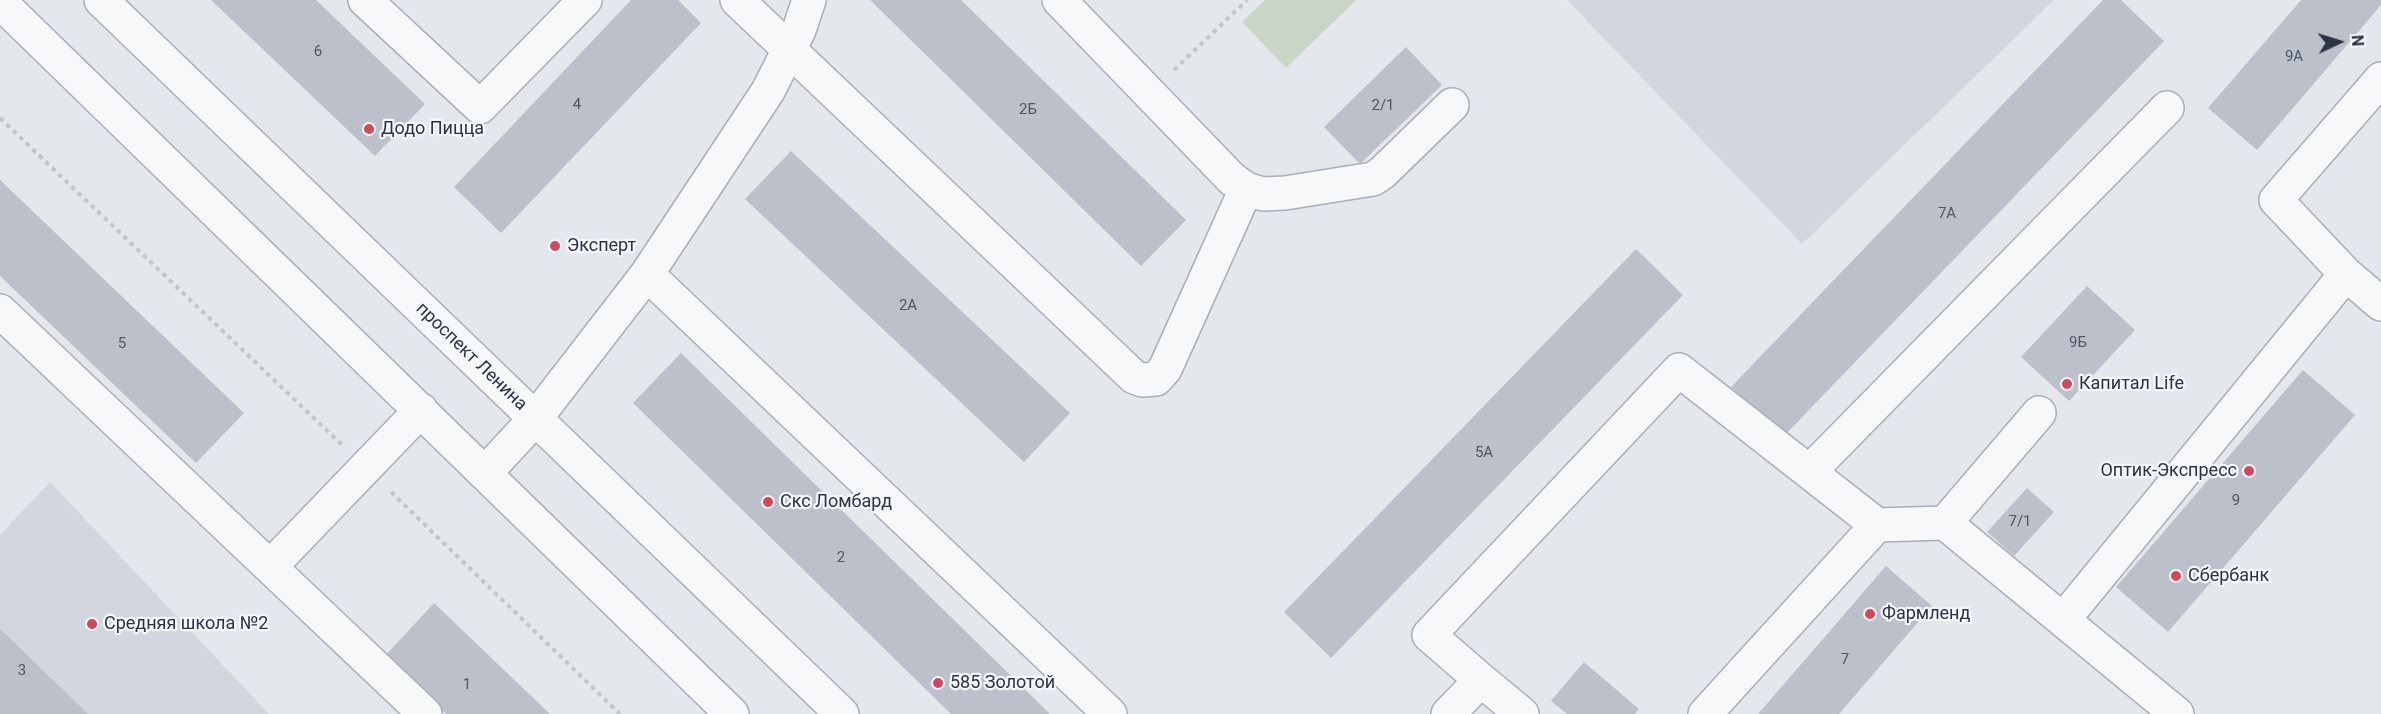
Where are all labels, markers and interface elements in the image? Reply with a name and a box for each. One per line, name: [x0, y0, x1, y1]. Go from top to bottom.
north arrow: [2309, 12, 2369, 72]
text: N: [2348, 34, 2367, 47]
house number: 6: [314, 43, 322, 61]
house number: 9А: [2285, 48, 2303, 66]
house number: 4: [573, 96, 581, 114]
house number: 2/1: [1371, 97, 1395, 115]
house number: 2Б: [1019, 101, 1037, 119]
place label: Додо Пицца: [381, 118, 484, 140]
marker: Додо Пицца: [362, 122, 376, 136]
house number: 7А: [1938, 205, 1956, 223]
place label: Эксперт: [567, 235, 636, 257]
marker: Эксперт: [548, 239, 562, 253]
house number: 2А: [899, 297, 917, 315]
street label: проспект Ленина: [411, 298, 531, 416]
house number: 9Б: [2069, 334, 2087, 352]
house number: 5: [118, 335, 126, 353]
place label: Капитал Life: [2079, 373, 2184, 395]
marker: Капитал Life: [2060, 377, 2074, 391]
house number: 5А: [1475, 444, 1493, 462]
place label: Оптик-Экспресс: [2100, 460, 2237, 482]
marker: Оптик-Экспресс: [2242, 464, 2256, 478]
place label: Скс Ломбард: [780, 491, 892, 513]
house number: 9: [2232, 492, 2240, 510]
marker: Скс Ломбард: [761, 495, 775, 509]
house number: 7/1: [2008, 513, 2032, 531]
house number: 2: [837, 549, 845, 567]
place label: Сбербанк: [2188, 565, 2269, 587]
marker: Сбербанк: [2169, 569, 2183, 583]
place label: Фармленд: [1882, 603, 1970, 625]
marker: Фармленд: [1863, 607, 1877, 621]
place label: Средняя школа №2: [104, 613, 268, 635]
marker: Средняя школа №2: [85, 617, 99, 631]
house number: 7: [1841, 651, 1849, 669]
house number: 3: [18, 662, 26, 680]
place label: 585 Золотой: [950, 672, 1055, 694]
house number: 1: [463, 676, 471, 694]
marker: 585 Золотой: [931, 676, 945, 690]

